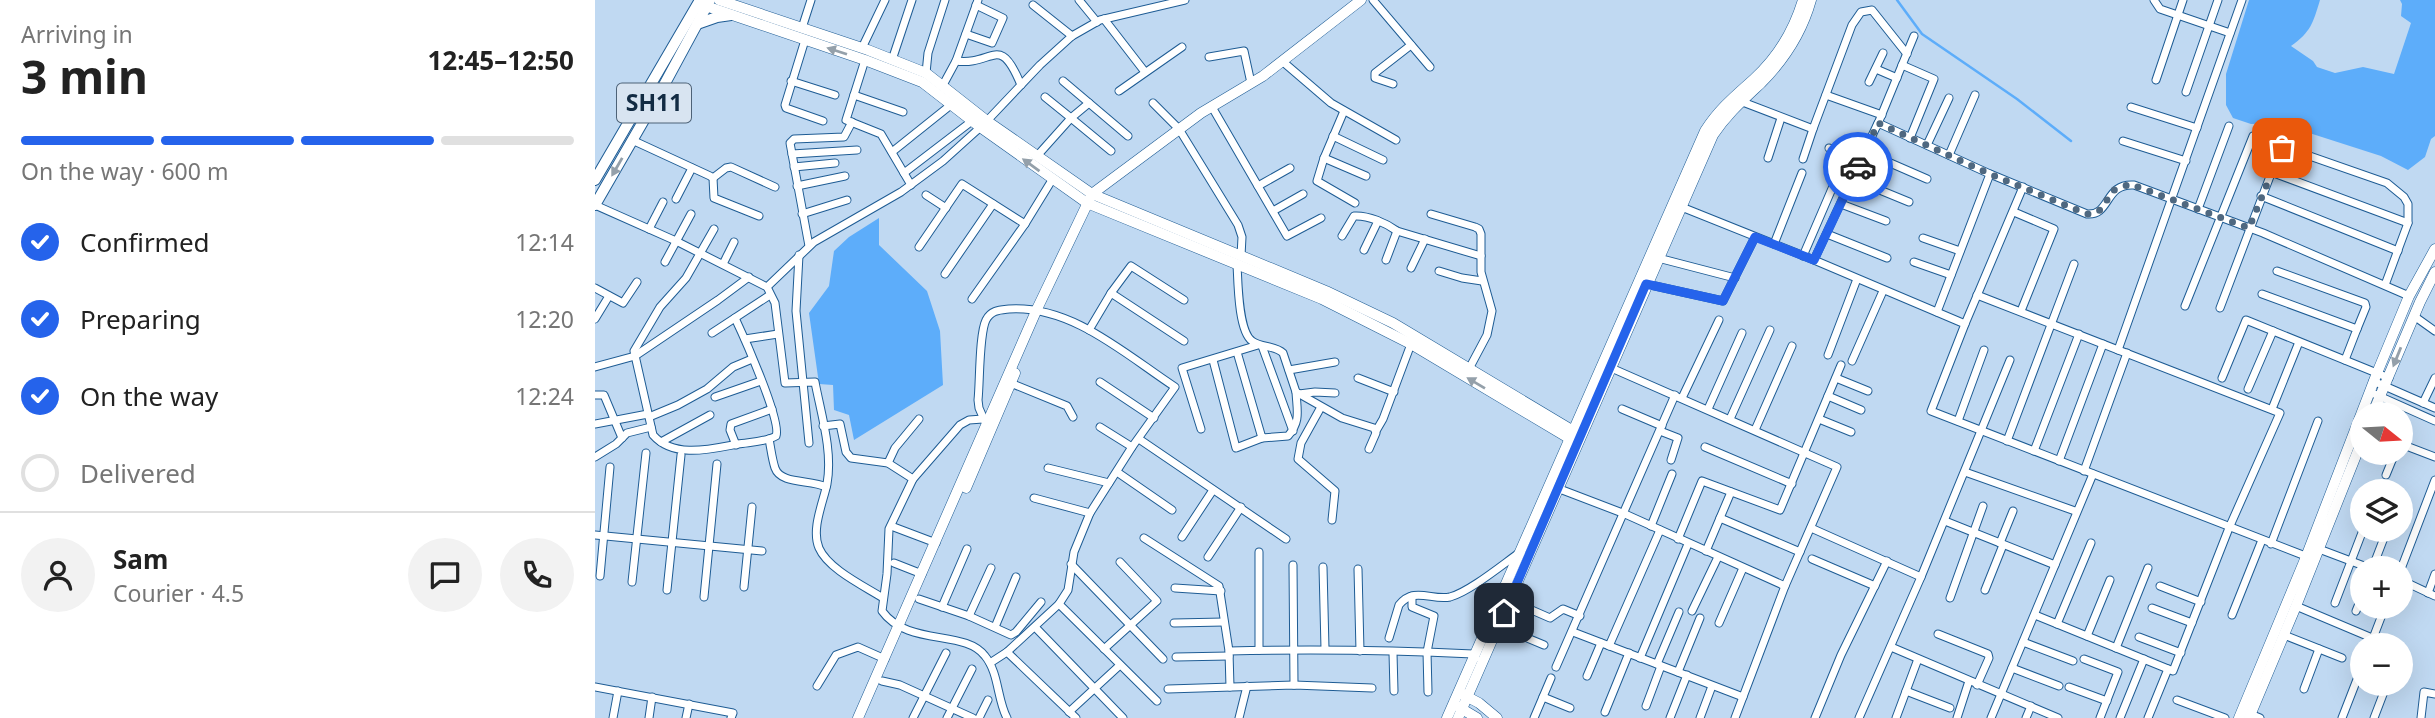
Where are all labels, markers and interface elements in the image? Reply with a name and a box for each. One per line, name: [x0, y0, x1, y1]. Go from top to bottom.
text: Arriving in: [21, 18, 133, 50]
text: 12:45–12:50: [427, 42, 574, 78]
text: 3 min: [21, 45, 148, 107]
one-way arrow: [827, 45, 848, 56]
road number: SH11: [617, 83, 691, 122]
pin: [2252, 118, 2312, 178]
icon: bag: [2263, 129, 2301, 167]
courier: [1823, 132, 1893, 202]
icon: car: [1839, 148, 1877, 186]
text: On the way · 600 m: [21, 155, 228, 187]
one-way arrow: [611, 157, 623, 176]
one-way arrow: [1022, 158, 1040, 172]
icon: check: [21, 223, 59, 261]
text: Confirmed: [80, 224, 210, 260]
text: 12:14: [515, 226, 574, 258]
icon: check: [21, 300, 59, 338]
text: Preparing: [80, 301, 201, 337]
text: 12:20: [515, 303, 574, 335]
one-way arrow: [2392, 346, 2403, 367]
icon: check: [21, 377, 59, 415]
one-way arrow: [1466, 377, 1485, 389]
text: On the way: [80, 378, 218, 414]
text: 12:24: [515, 380, 574, 412]
north arrow: [2350, 402, 2413, 466]
map controls: [2350, 402, 2413, 696]
text: Delivered: [80, 455, 196, 491]
button: layers: [2350, 479, 2413, 542]
button: person: [21, 538, 95, 612]
button: chat: [408, 538, 482, 612]
button: phone: [500, 538, 574, 612]
text: Sam: [113, 541, 168, 577]
button: +: [2350, 556, 2413, 619]
text: Courier · 4.5: [113, 577, 244, 609]
pin: [1474, 583, 1534, 643]
icon: home: [1485, 594, 1523, 632]
button: −: [2350, 633, 2413, 696]

